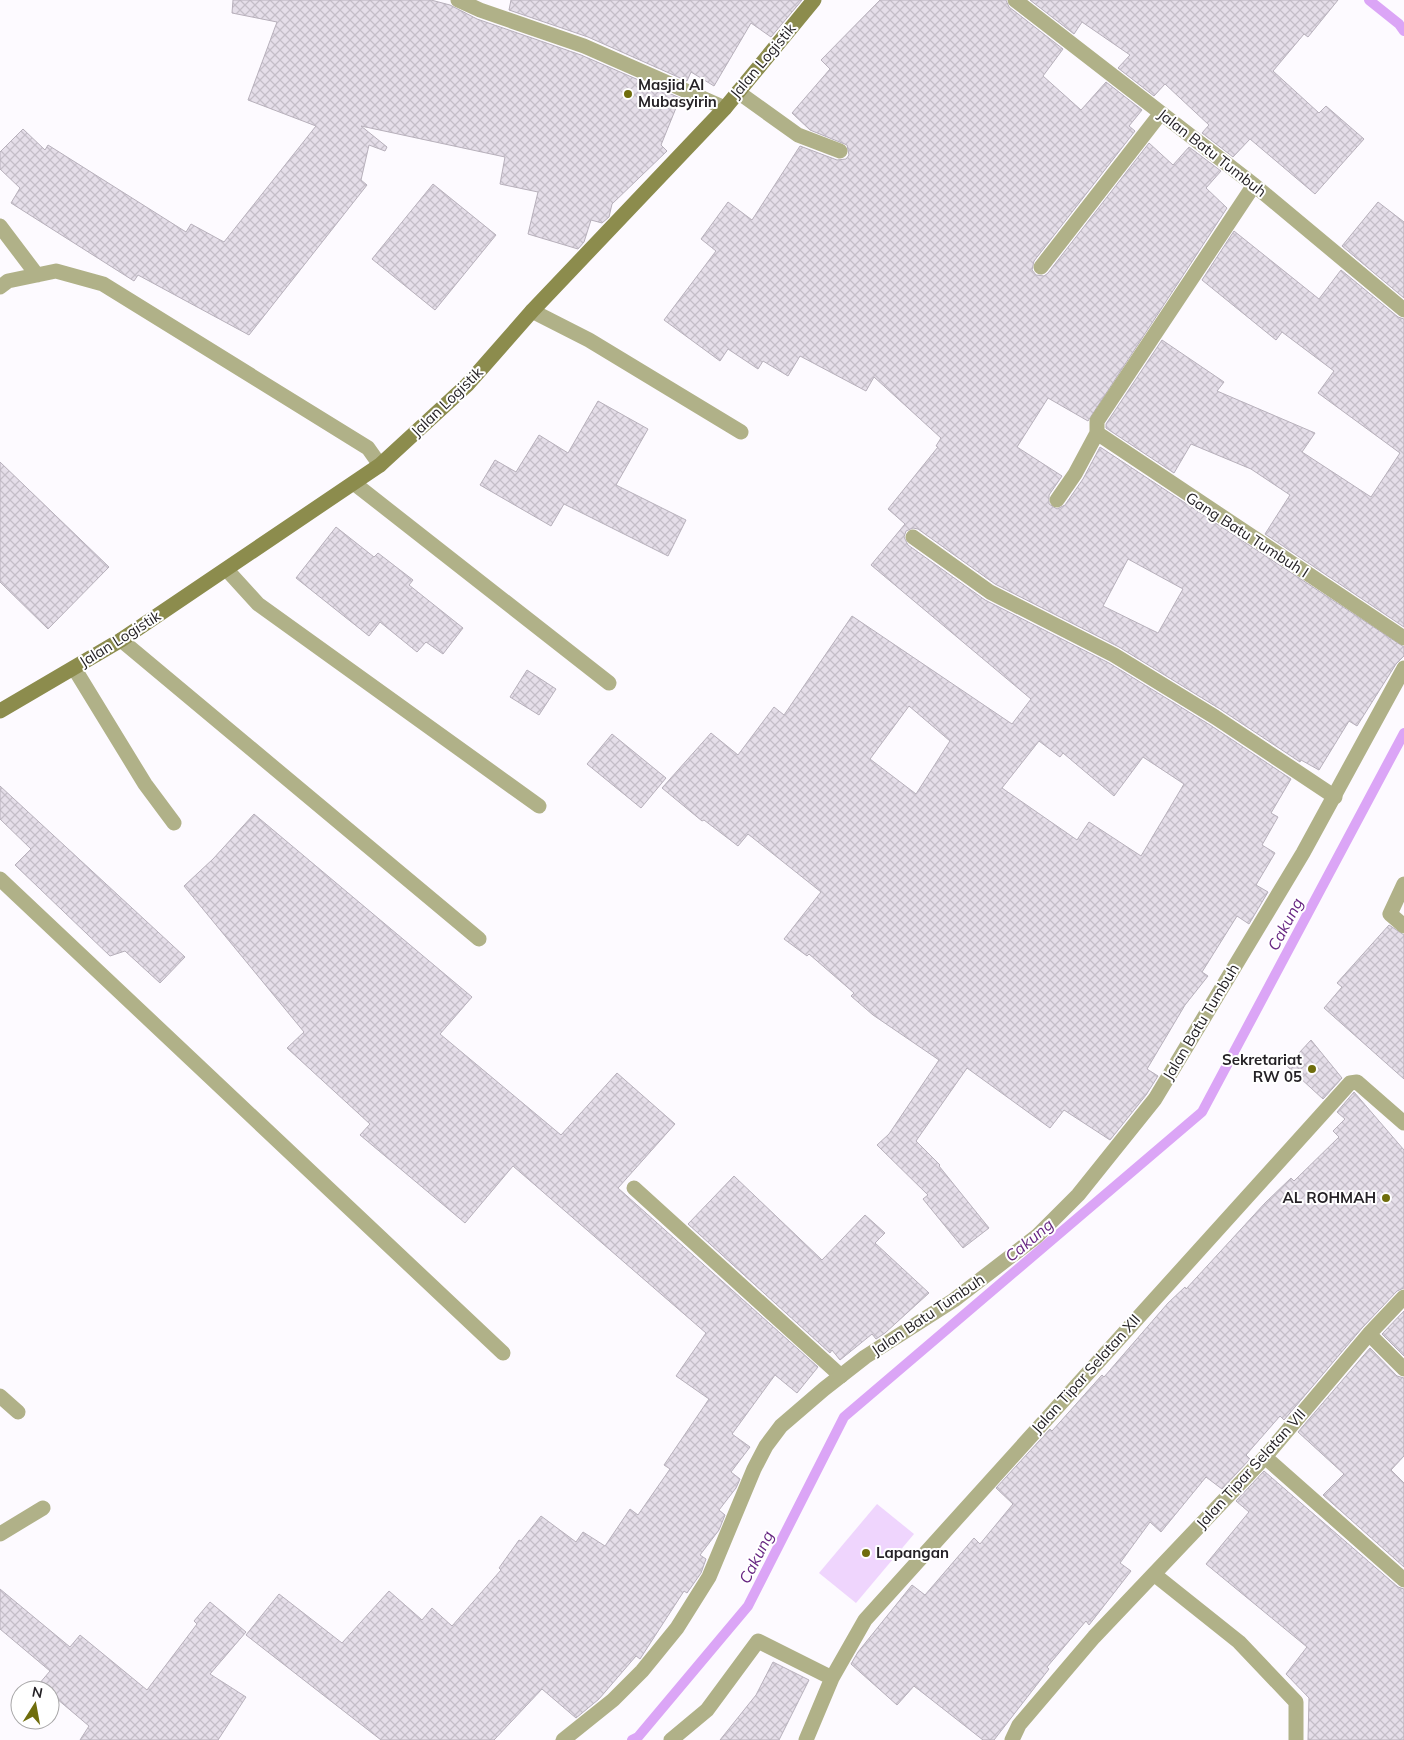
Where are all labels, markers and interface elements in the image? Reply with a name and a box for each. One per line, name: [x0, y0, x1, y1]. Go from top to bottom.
street label: Jalan Logistik: [726, 19, 800, 102]
place label: Masjid Al Mubasyirin: [638, 75, 717, 111]
marker: Masjid Al Mubasyirin: [622, 88, 634, 100]
street label: Jalan Batu Tumbuh: [1154, 104, 1270, 201]
street label: Jalan Logistik: [407, 363, 487, 441]
street label: Gang Batu Tumbuh I: [1182, 488, 1312, 581]
street label: Jalan Logistik: [76, 606, 164, 671]
water label: Cakung: [1263, 894, 1307, 954]
street label: Jalan Batu Tumbuh: [1158, 960, 1243, 1083]
place label: Sekretariat RW 05: [1222, 1050, 1302, 1086]
marker: Sekretariat RW 05: [1306, 1063, 1318, 1075]
place label: AL ROHMAH: [1282, 1188, 1376, 1207]
marker: AL ROHMAH: [1380, 1192, 1392, 1204]
water label: Cakung: [1001, 1214, 1057, 1266]
street label: Jalan Batu Tumbuh: [867, 1270, 988, 1360]
street label: Jalan Tipar Selatan XII: [1027, 1310, 1144, 1437]
street label: Jalan Tipar Selatan VII: [1192, 1405, 1309, 1532]
water label: Cakung: [734, 1527, 778, 1587]
place label: Lapangan: [876, 1543, 949, 1562]
marker: Lapangan: [860, 1547, 872, 1559]
north arrow: [10, 1680, 60, 1730]
text: N: [31, 1682, 44, 1702]

